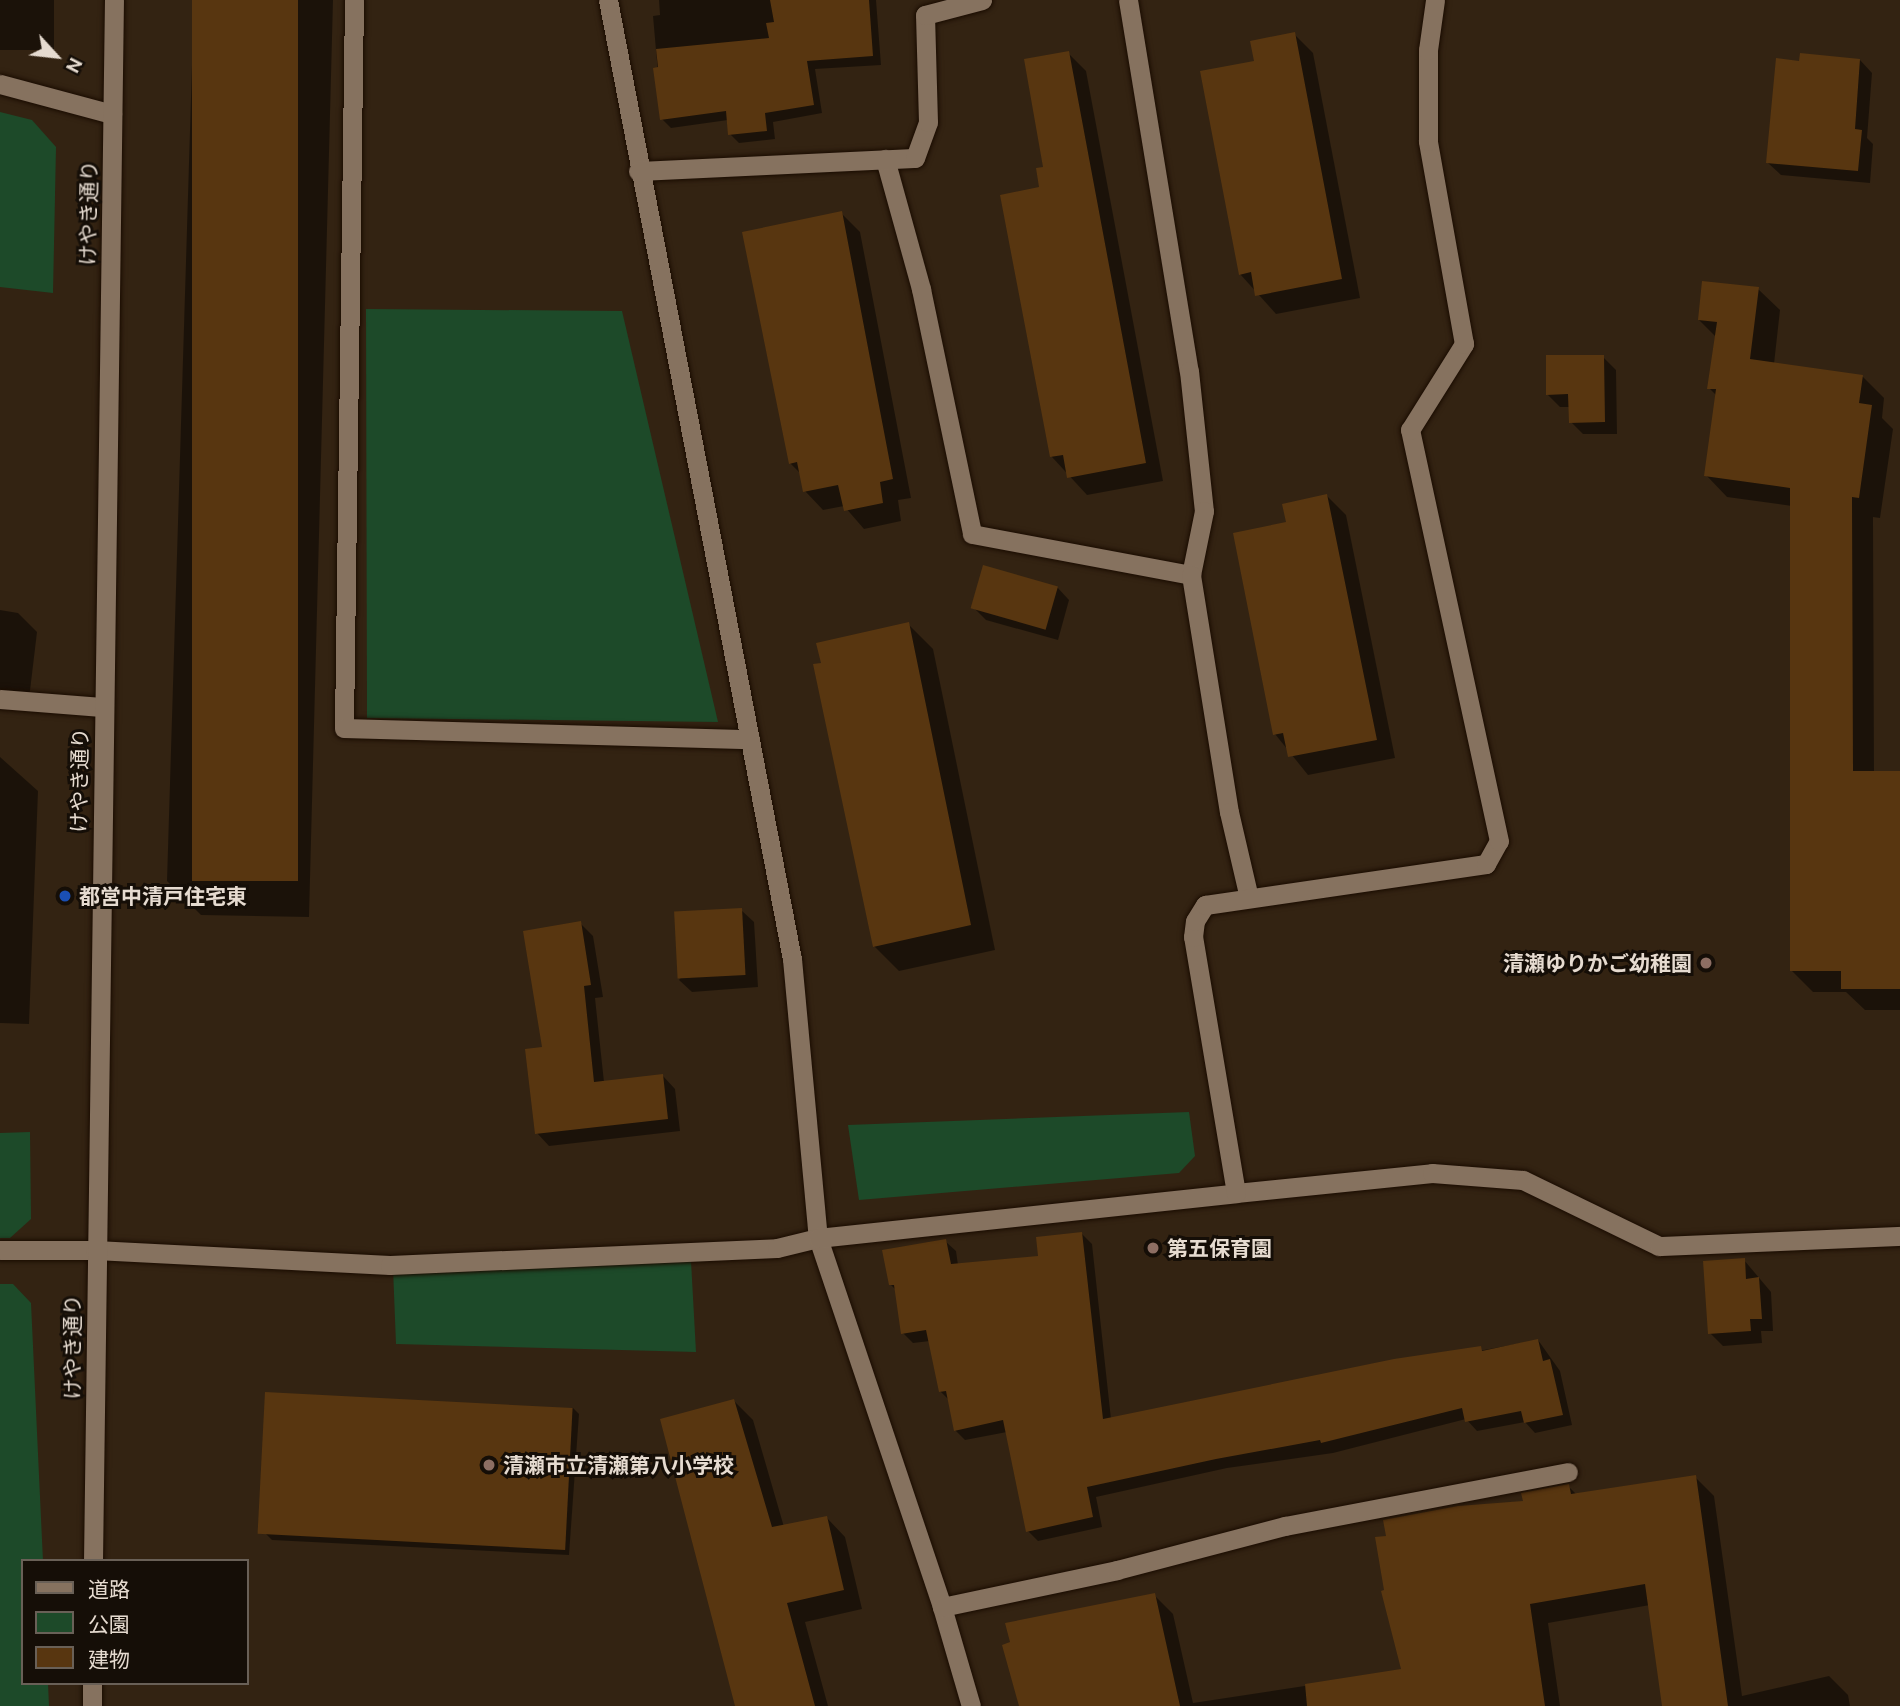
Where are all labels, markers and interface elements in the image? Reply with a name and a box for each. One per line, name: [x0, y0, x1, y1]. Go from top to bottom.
north arrow: [21, 21, 91, 91]
text: N: [62, 54, 88, 77]
street label: けやき通り: [74, 160, 102, 266]
street label: けやき通り: [65, 727, 93, 833]
place label: 都営中清戸住宅東: [79, 883, 247, 909]
marker: 都営中清戸住宅東: [57, 888, 73, 904]
place label: 清瀬ゆりかご幼稚園: [1503, 950, 1692, 976]
marker: 清瀬ゆりかご幼稚園: [1698, 955, 1714, 971]
place label: 第五保育園: [1167, 1235, 1272, 1261]
marker: 第五保育園: [1145, 1240, 1161, 1256]
street label: けやき通り: [59, 1295, 85, 1399]
place label: 清瀬市立清瀬第八小学校: [503, 1452, 734, 1478]
marker: 清瀬市立清瀬第八小学校: [481, 1457, 497, 1473]
legend: [21, 1559, 248, 1685]
text: 道路: [88, 1577, 130, 1601]
text: 公園: [88, 1612, 130, 1636]
text: 建物: [88, 1647, 130, 1671]

